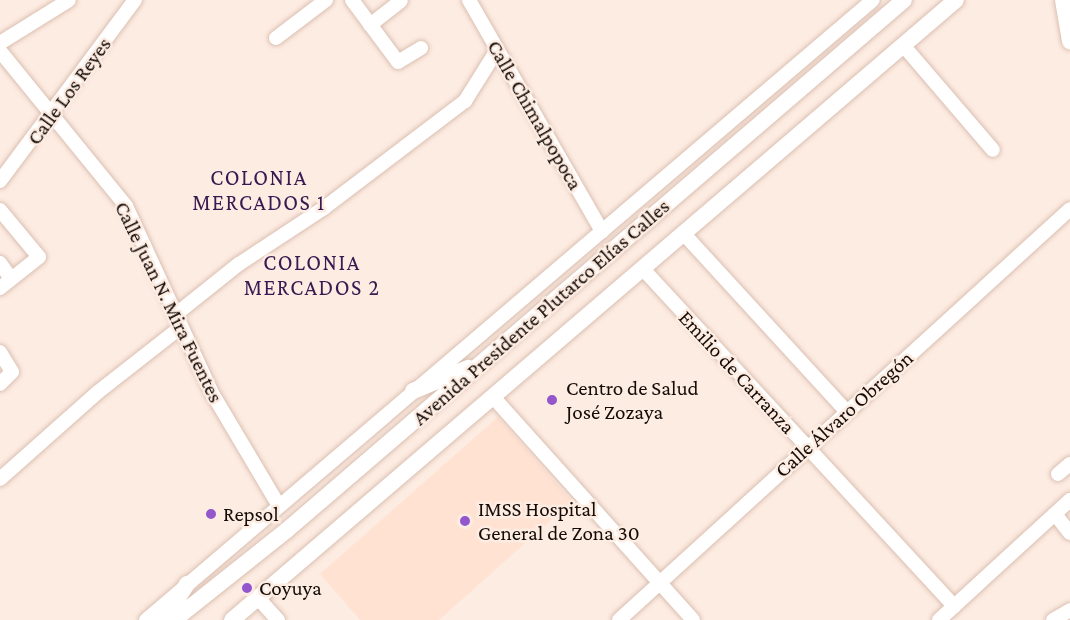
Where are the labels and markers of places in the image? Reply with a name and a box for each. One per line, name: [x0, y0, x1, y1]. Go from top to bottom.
place label: Centro de Salud José Zozaya: [566, 375, 699, 425]
marker: Centro de Salud José Zozaya: [543, 391, 561, 409]
place label: IMSS Hospital General de Zona 30: [478, 496, 640, 546]
place label: Repsol: [223, 501, 279, 527]
marker: Repsol: [204, 507, 218, 521]
marker: IMSS Hospital General de Zona 30: [456, 512, 474, 530]
place label: Coyuya: [259, 575, 322, 601]
marker: Coyuya: [240, 581, 254, 595]

